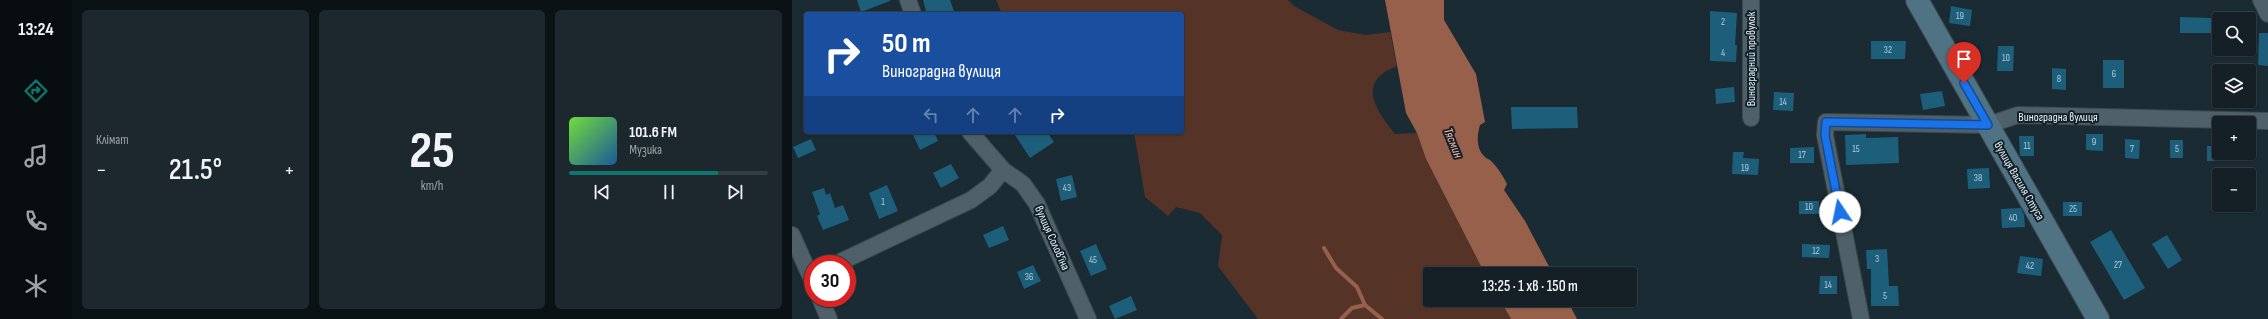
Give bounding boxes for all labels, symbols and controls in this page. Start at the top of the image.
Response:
house number: 19 [1956,10,1964,22]
street label: Виноградний провулок [1744,11,1759,106]
map controls [2212,12,2256,212]
button: search [2212,12,2256,56]
house number: 2 [1721,16,1725,28]
text: 13:24 [18,19,54,40]
text: 50 m [882,27,931,60]
icon: right [816,28,868,80]
pin [1947,42,1981,83]
house number: 32 [1884,44,1892,56]
house number: 4 [1721,47,1725,59]
icon: arrive [1953,48,1975,70]
house number: 10 [2002,52,2010,64]
text: Виноградна вулиця [882,61,1001,82]
button: layers [2212,64,2256,108]
house number: 6 [2112,68,2116,80]
house number: 8 [2057,73,2061,85]
icon: directions [22,77,50,105]
house number: 14 [1779,96,1787,108]
icon: left [920,104,942,126]
icon: ahead [962,104,984,126]
icon: ahead [1004,104,1026,126]
icon: right [1046,104,1068,126]
street label: Виноградна вулиця [2018,110,2098,125]
button: + [2212,116,2256,160]
text: 25 [409,120,455,183]
text: 101.6 FM [629,123,677,142]
water label: Тясмин [1440,126,1467,161]
text: Клімат [96,132,129,148]
house number: 9 [2092,136,2096,148]
street label: вулиця Василя Стуса [1990,139,2048,223]
house number: 11 [2024,140,2031,152]
icon: music [22,142,50,170]
text: Музика [629,142,662,158]
house number: 15 [1852,143,1860,155]
house number: 7 [2130,143,2134,155]
house number: 5 [2175,143,2179,155]
house number: 17 [1798,149,1806,161]
text: 21.5° [169,152,222,188]
text: − [96,157,107,184]
text: + [284,157,295,184]
house number: 19 [1741,162,1749,174]
button: − [2212,168,2256,212]
house number: 38 [1974,172,1982,184]
text: km/h [421,178,443,194]
icon: previous [591,181,613,203]
icon: pause [658,181,680,203]
icon: next [724,181,746,203]
house number: 43 [1063,182,1071,194]
position arrow [1819,191,1861,233]
house number: 1 [881,196,885,208]
house number: 10 [1805,201,1813,213]
street label: вулиця Солов'їна [1031,203,1073,273]
house number: 25 [2069,203,2077,215]
icon: phone [22,207,50,235]
house number: 40 [2009,212,2017,224]
house number: 12 [1812,245,1820,257]
house number: 3 [1875,253,1879,265]
house number: 45 [1089,254,1097,266]
speed limit sign: 30 [804,255,856,307]
house number: 27 [2114,259,2122,271]
house number: 42 [2026,260,2034,272]
house number: 36 [1025,271,1033,283]
icon: climate [22,272,50,300]
text: 13:25 · 1 хв · 150 m [1482,277,1578,296]
house number: 14 [1824,279,1832,291]
house number: 5 [1883,290,1887,302]

